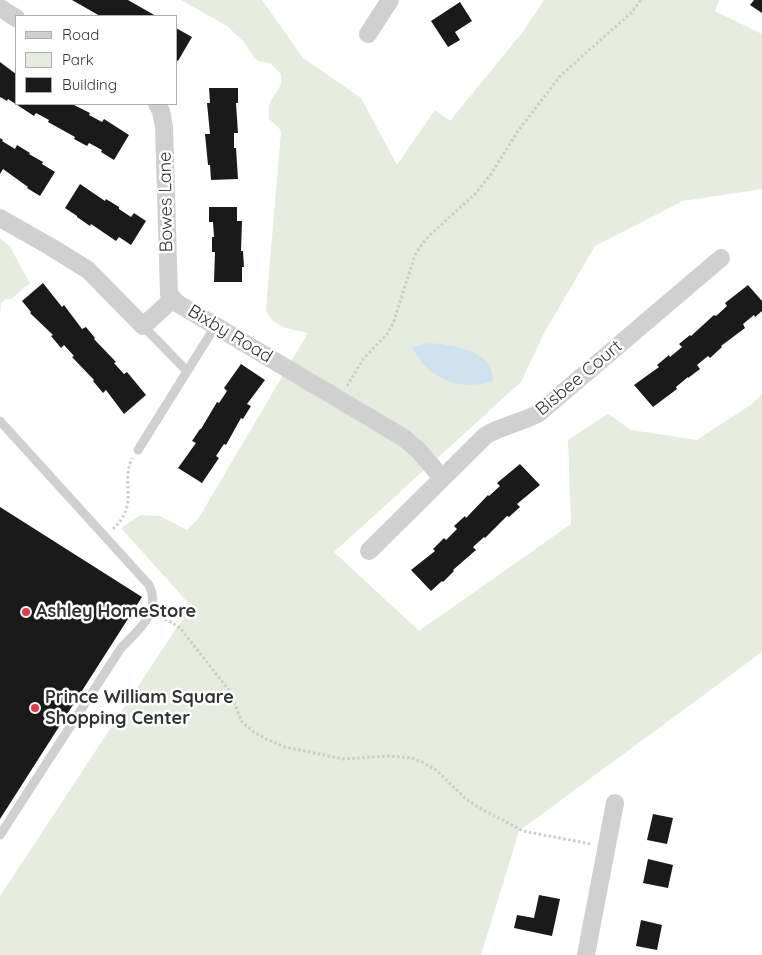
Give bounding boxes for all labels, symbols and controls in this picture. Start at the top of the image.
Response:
legend [15,15,178,105]
text: Road [62,25,99,44]
text: Park [62,50,94,69]
text: Building [62,75,117,94]
street label: Bowes Lane [154,151,178,253]
street label: Bixby Road [184,300,276,368]
street label: Bisbee Court [531,336,627,420]
place label: Ashley HomeStore [36,601,196,623]
marker: Ashley HomeStore [20,606,32,618]
place label: Prince William Square Shopping Center [45,687,234,730]
marker: Prince William Square Shopping Center [29,702,41,714]

